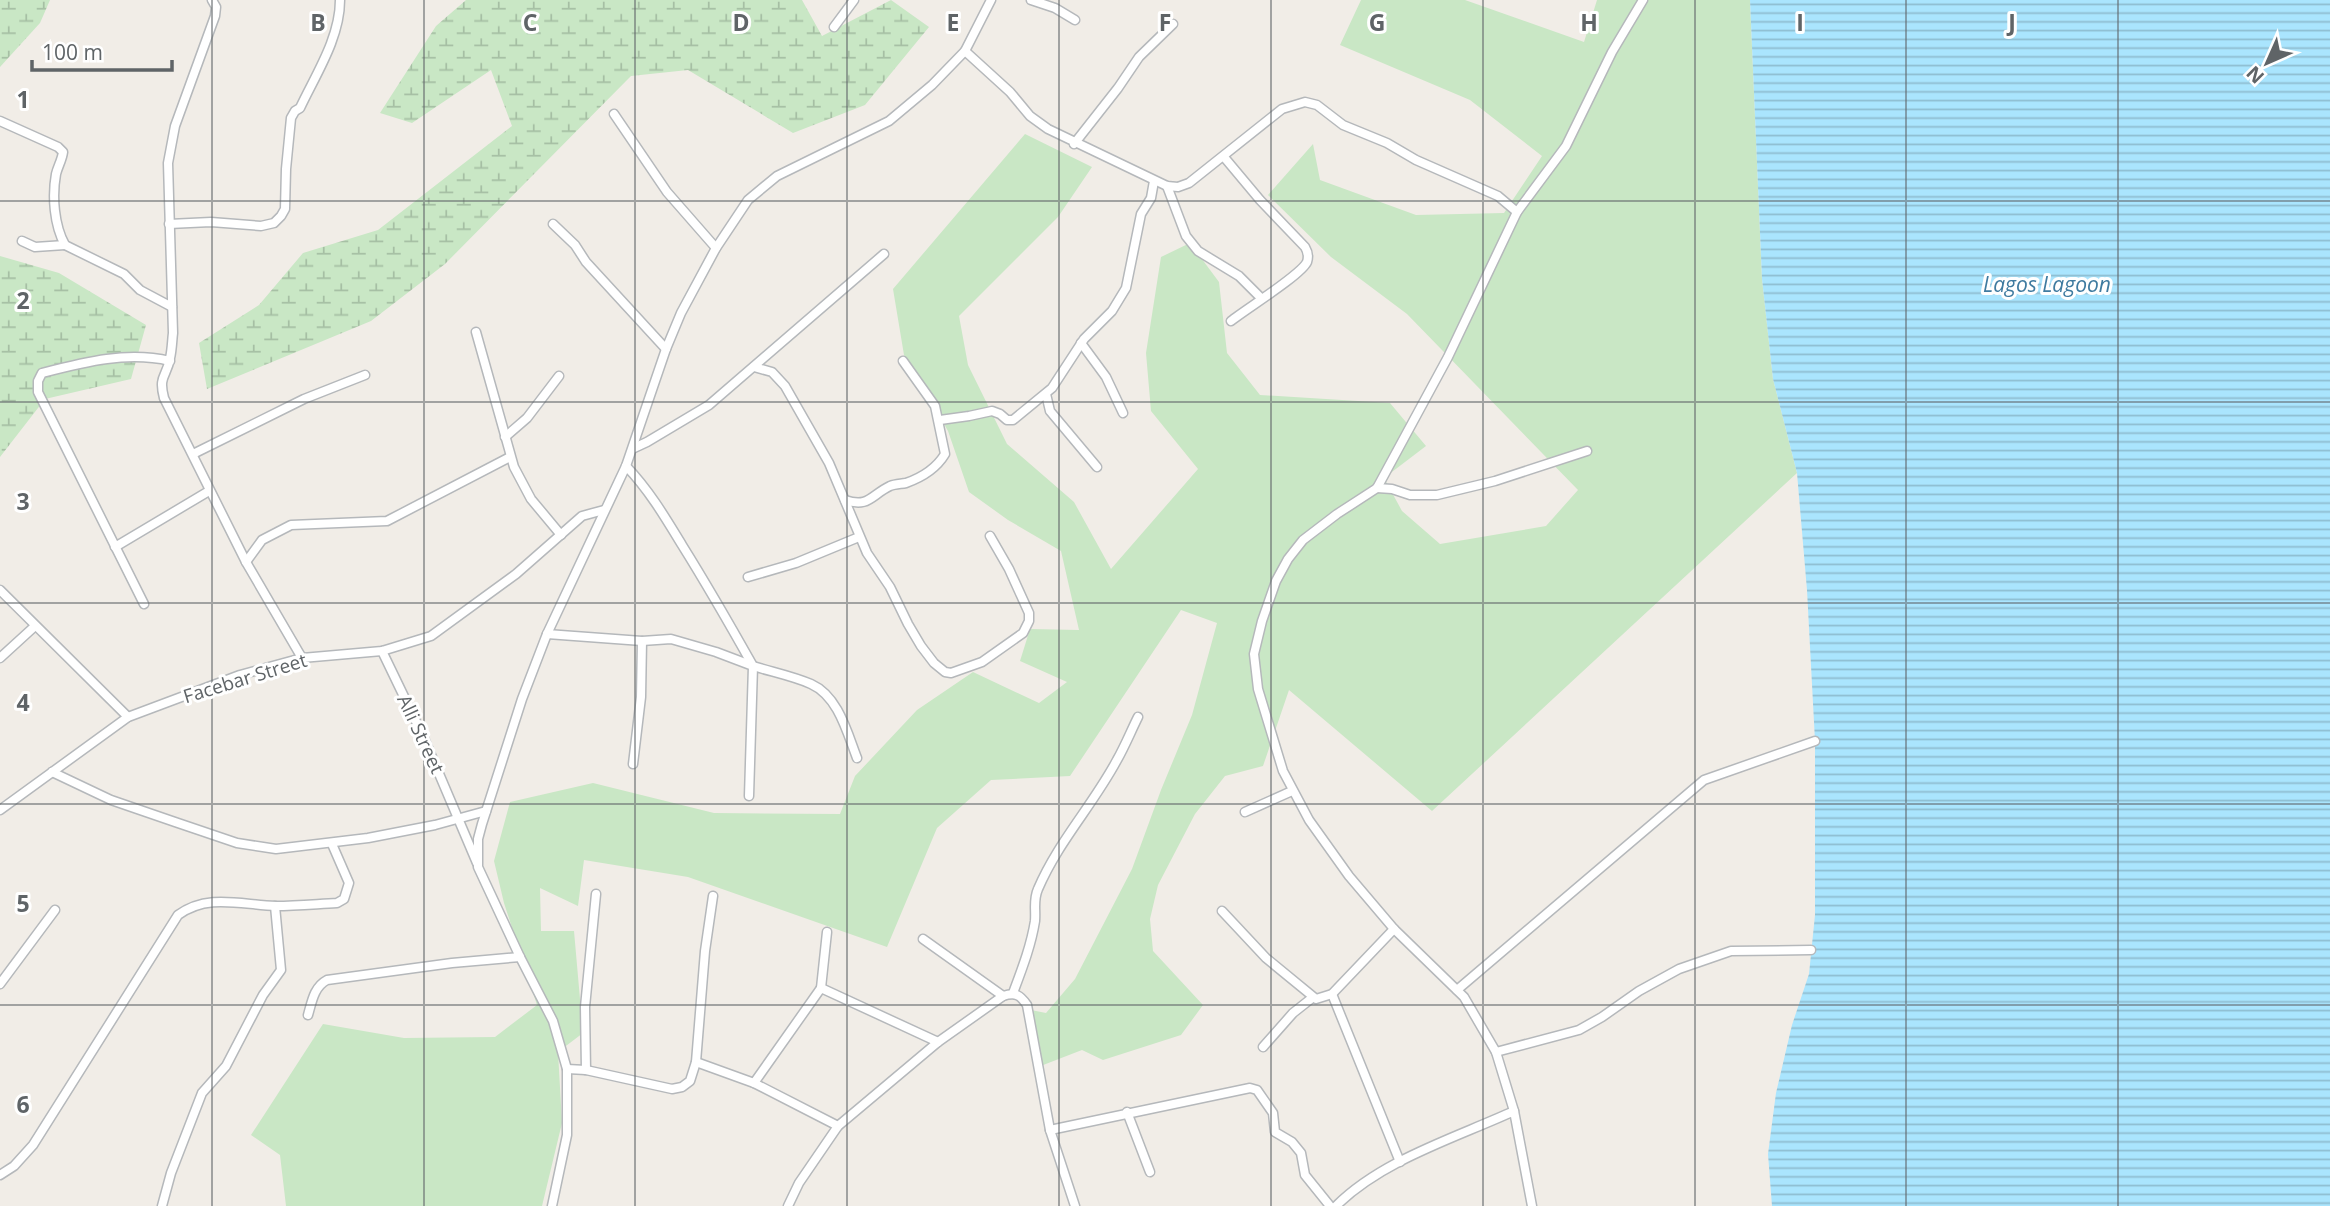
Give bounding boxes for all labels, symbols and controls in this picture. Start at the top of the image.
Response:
text: B [310,6,326,38]
text: C [523,6,537,38]
text: D [732,6,750,38]
text: E [947,6,959,38]
text: F [1159,6,1171,38]
text: G [1369,6,1385,38]
text: H [1580,6,1598,38]
text: I [1796,6,1804,38]
text: J [2006,6,2016,38]
scale bar [32,28,172,72]
north arrow [2232,28,2302,98]
text: 100 m [42,38,103,66]
text: N [2240,60,2270,90]
text: 1 [16,83,30,115]
water label: Lagos Lagoon [1983,270,2111,298]
text: 2 [16,284,30,316]
text: 3 [16,485,30,517]
street label: Facebar Street [180,647,310,709]
text: 4 [16,686,30,718]
street label: Alli Street [391,690,451,778]
text: 5 [16,887,30,919]
text: 6 [16,1088,30,1120]

